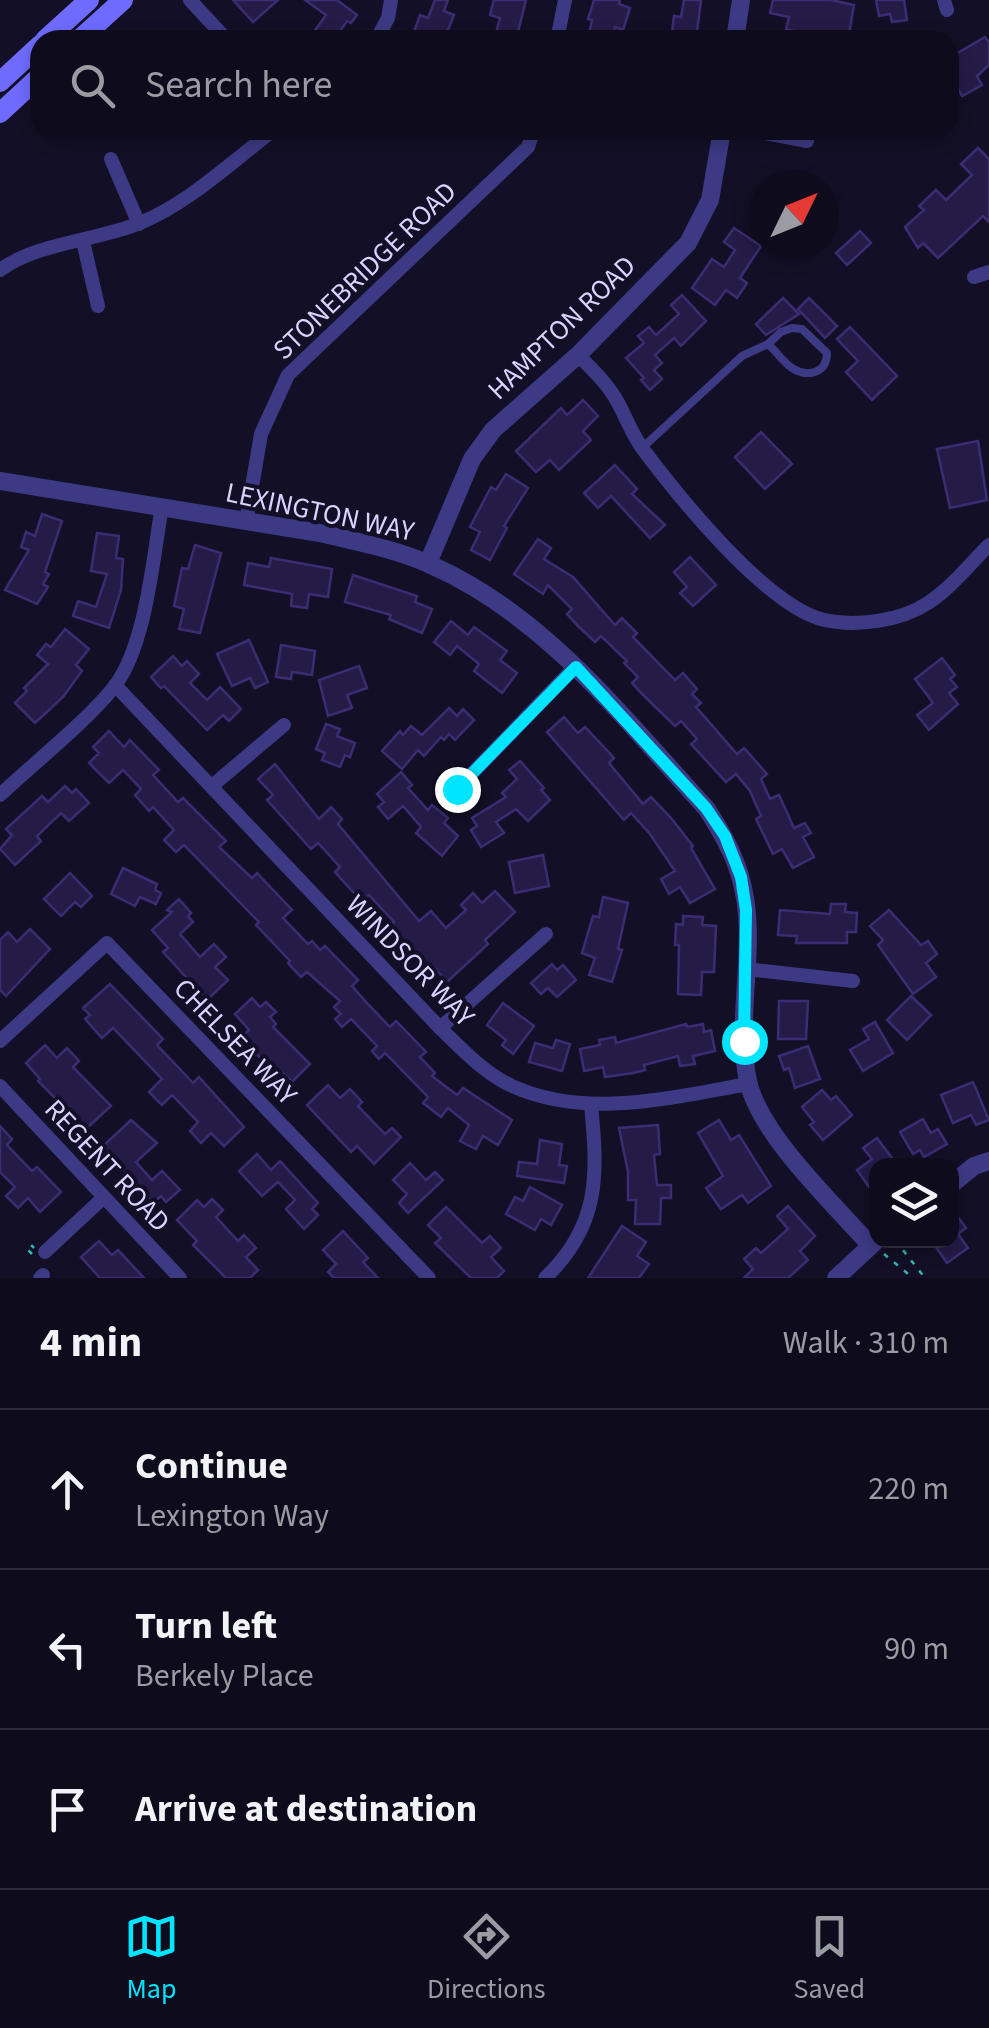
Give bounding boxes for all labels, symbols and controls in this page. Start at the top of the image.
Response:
search box [30,30,959,140]
icon: search [65,58,120,113]
text: Search here [145,58,332,112]
north arrow [749,170,839,260]
street label: STONEBRIDGE ROAD [264,172,465,369]
street label: HAMPTON ROAD [479,247,645,409]
street label: LEXINGTON WAY [222,472,418,552]
route end [435,767,481,813]
street label: WINDSOR WAY [337,886,484,1036]
street label: CHELSEA WAY [164,969,307,1115]
route start [722,1019,768,1065]
street label: REGENT ROAD [35,1091,179,1241]
map controls [869,1158,959,1248]
button: layers [869,1158,959,1248]
text: 4 min [40,1313,142,1373]
text: Walk · 310 m [783,1320,949,1366]
text: Continue [135,1439,288,1493]
icon: ahead [40,1462,95,1517]
text: 220 m [868,1466,949,1512]
text: Lexington Way [135,1493,329,1539]
text: Turn left [135,1599,277,1653]
icon: left [40,1622,95,1677]
text: 90 m [884,1626,949,1672]
text: Berkely Place [135,1653,314,1699]
icon: arrive [40,1782,95,1837]
text: Arrive at destination [135,1782,477,1836]
tab: Map [124,1909,179,2009]
tab: Directions [427,1909,546,2009]
tab: Saved [794,1909,865,2009]

